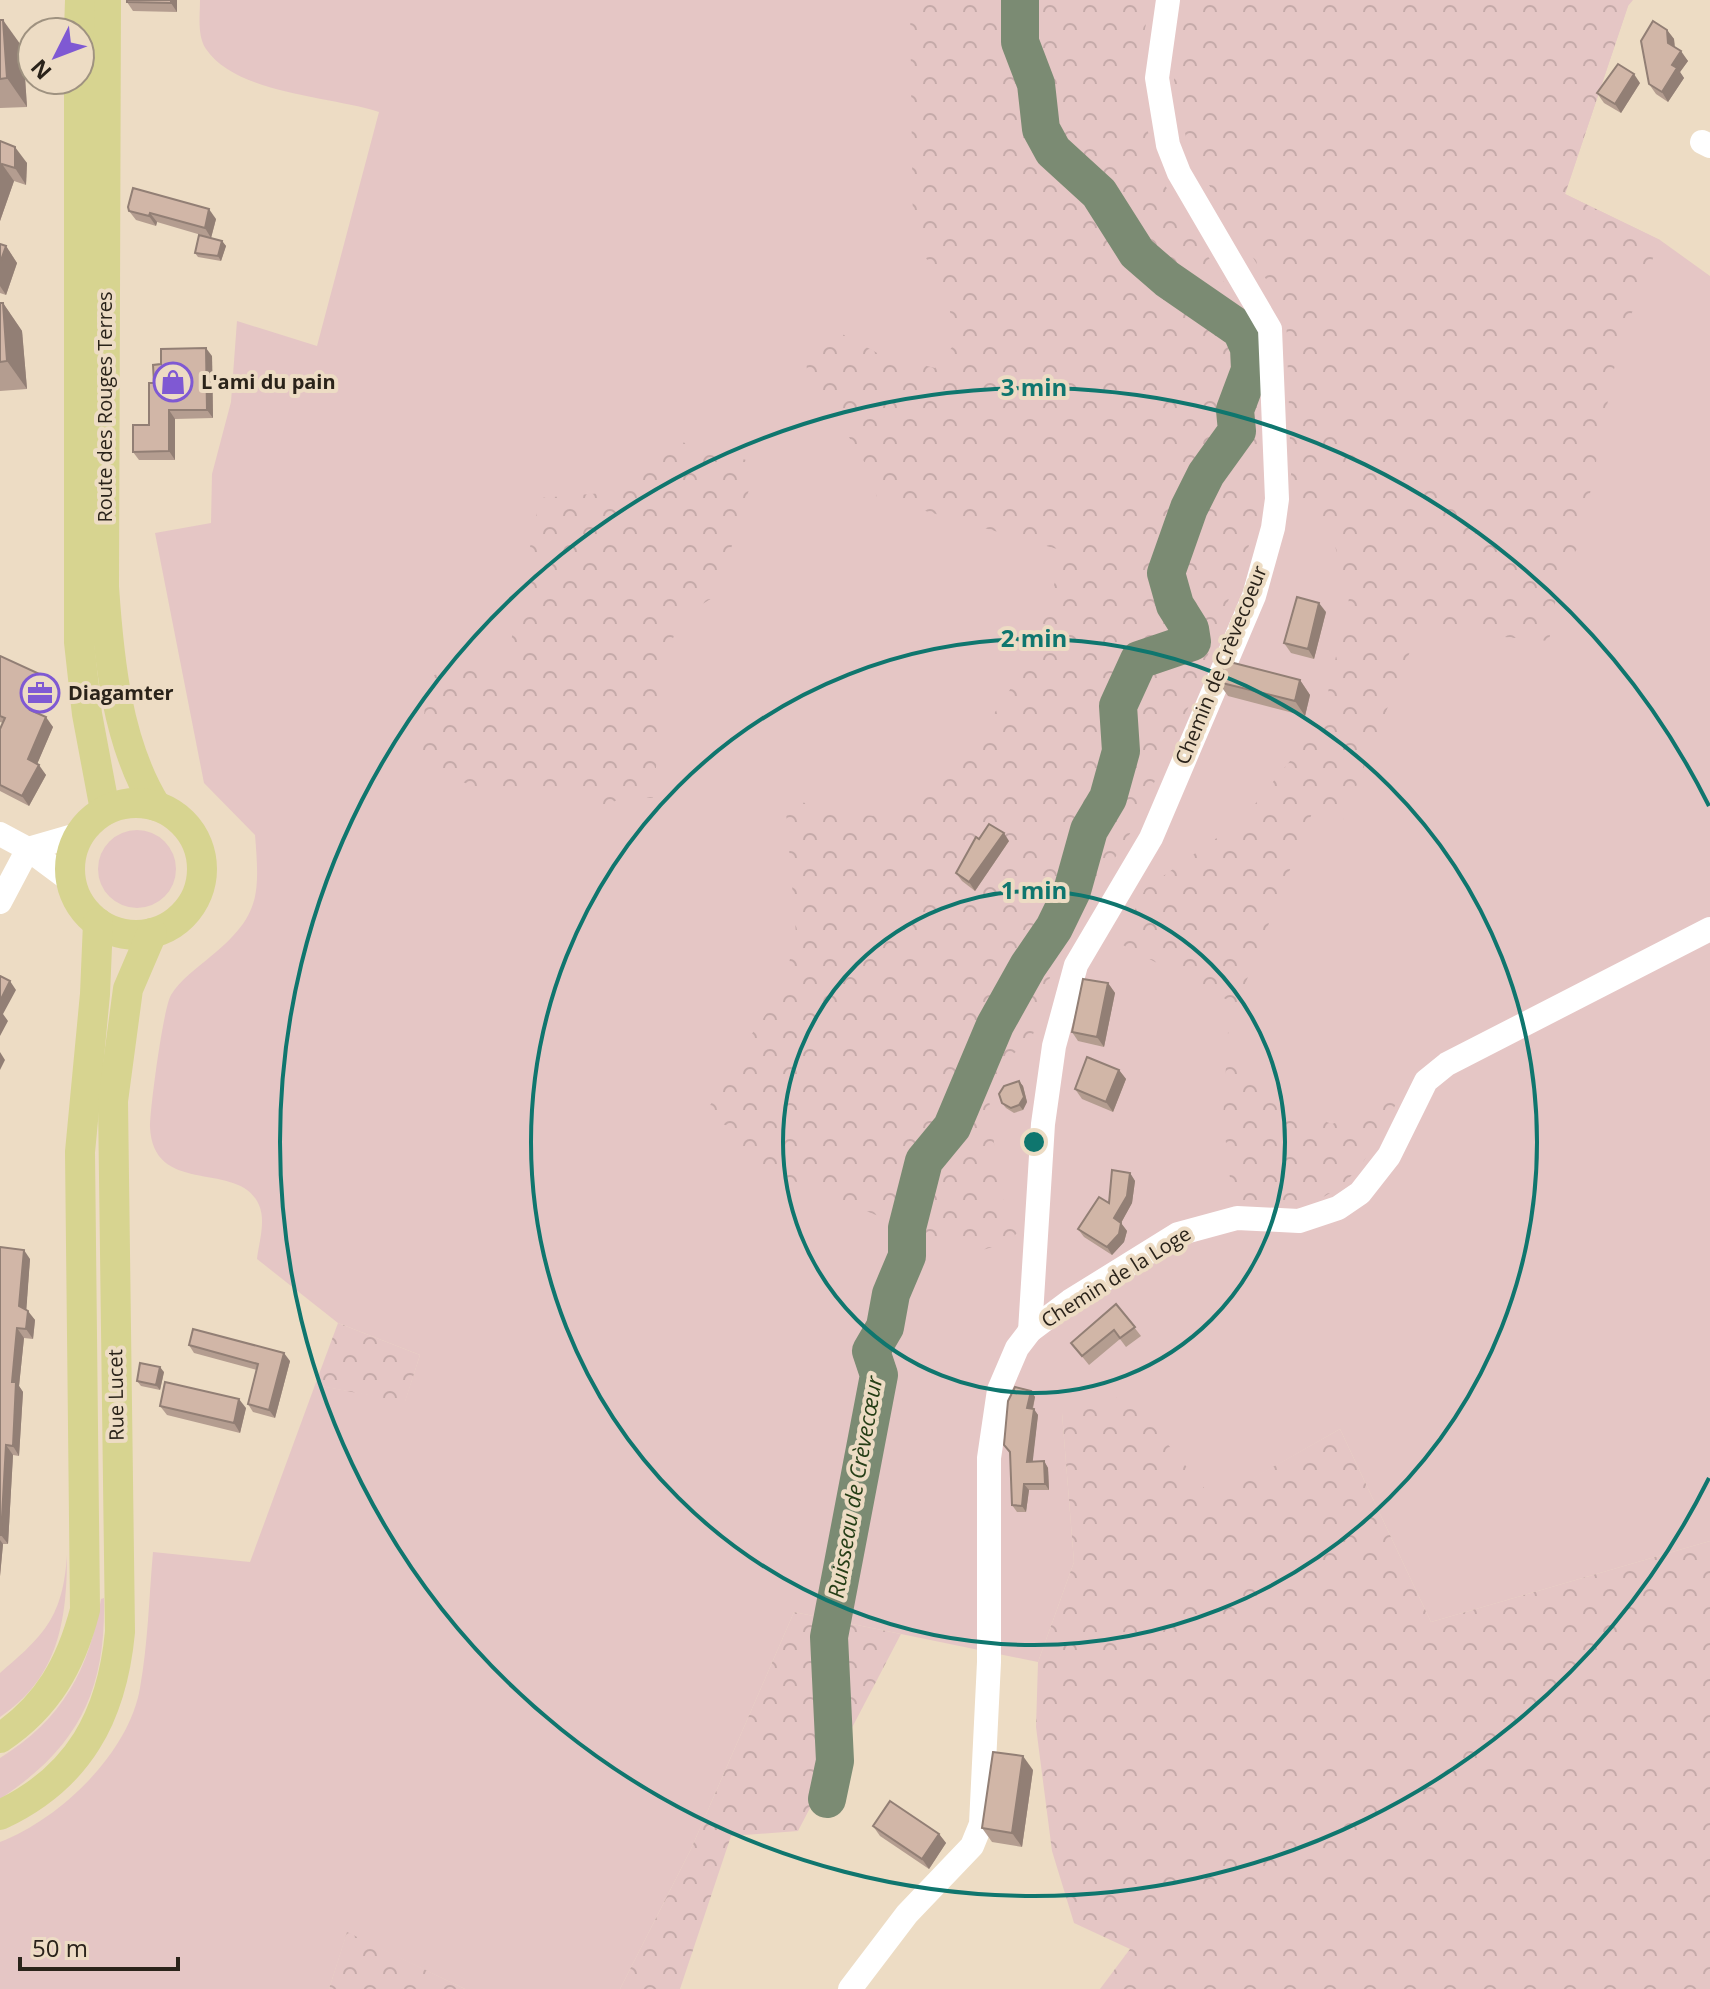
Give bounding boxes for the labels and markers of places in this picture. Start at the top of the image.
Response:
shop icon: L'ami du pain [152,361,194,403]
place label: L'ami du pain [201,368,336,395]
office icon: Diagamter [19,672,61,714]
place label: Diagamter [68,679,174,706]
centre of rings [1020,1128,1048,1156]

